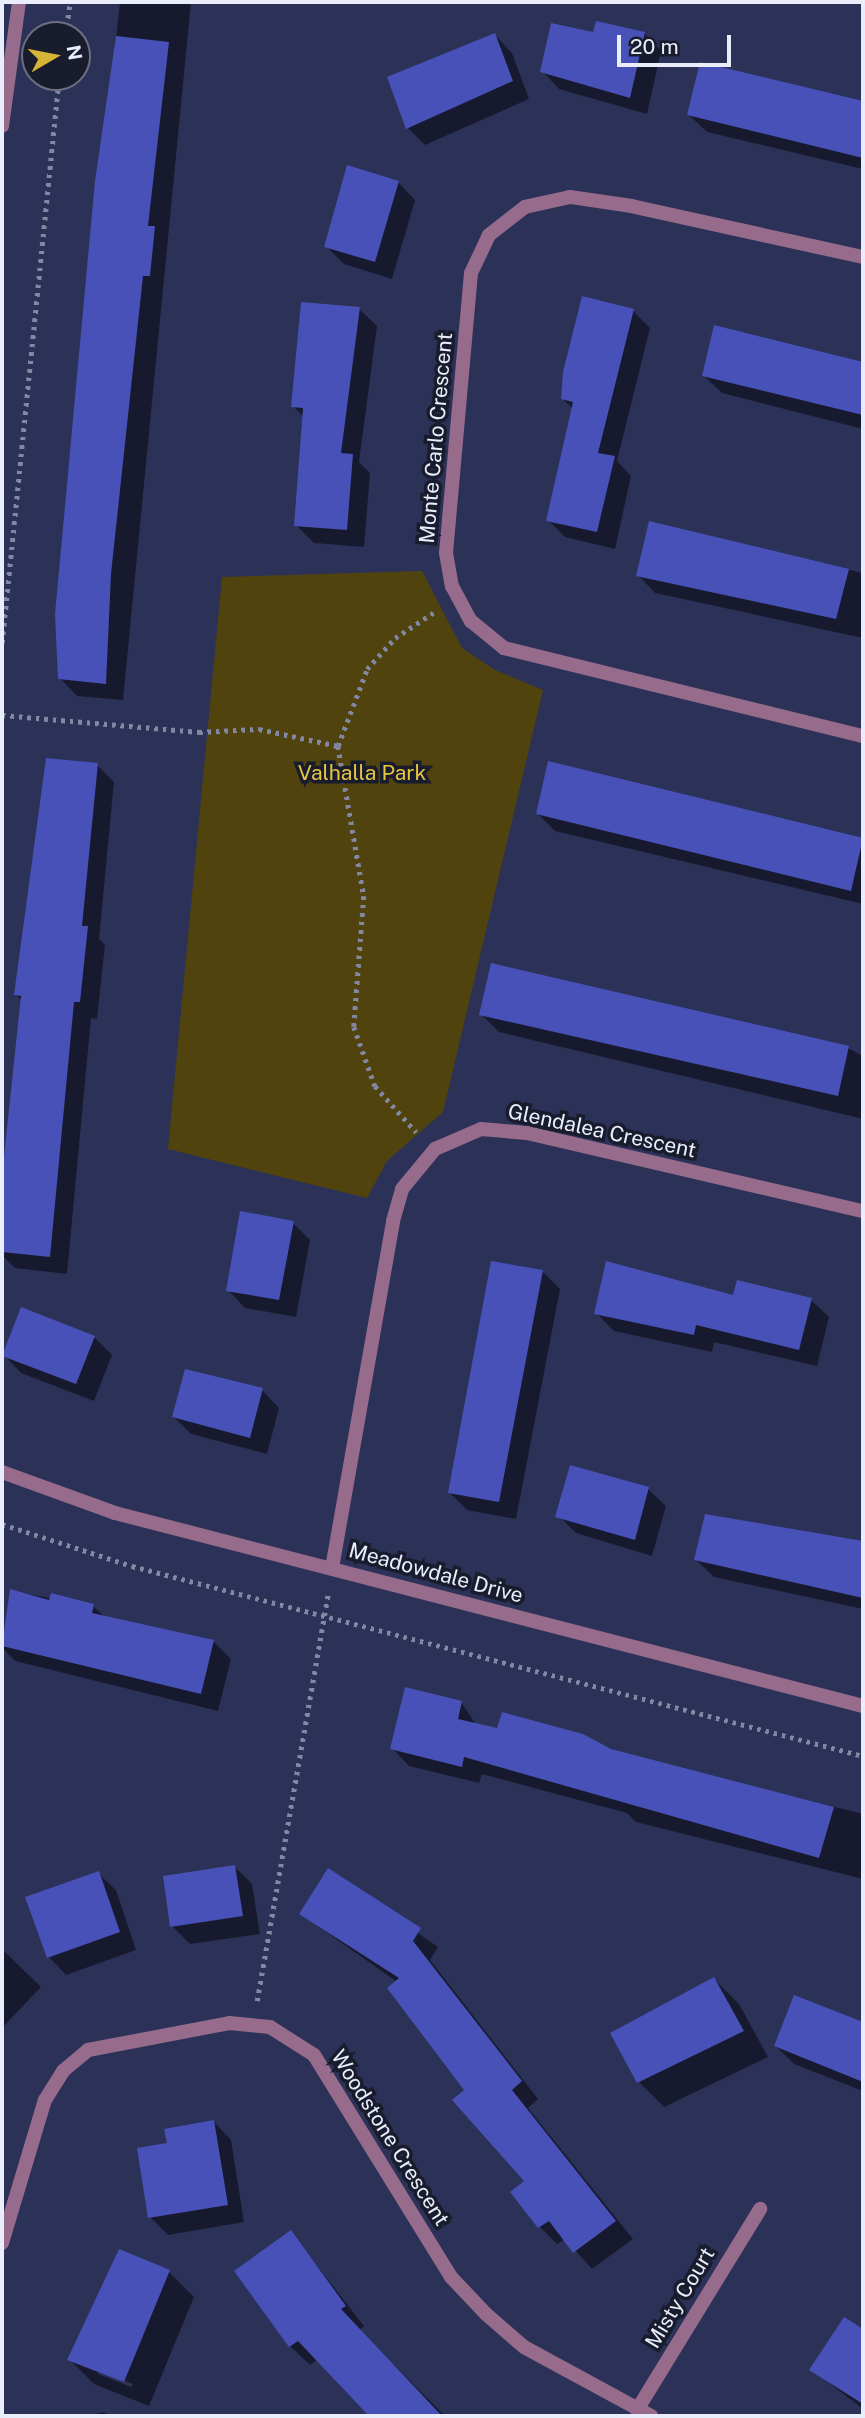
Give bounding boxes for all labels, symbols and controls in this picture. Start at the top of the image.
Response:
north arrow [21,21,91,91]
scale bar [620,21,734,65]
text: 20 m [630,34,679,59]
text: N [63,43,87,62]
street label: Monte Carlo Crescent [414,331,458,545]
park label: Valhalla Park [298,760,426,786]
street label: Glendalea Crescent [506,1099,698,1163]
street label: Meadowdale Drive [346,1538,526,1608]
street label: Woodstone Crescent [326,2045,454,2231]
street label: Misty Court [640,2243,720,2353]

